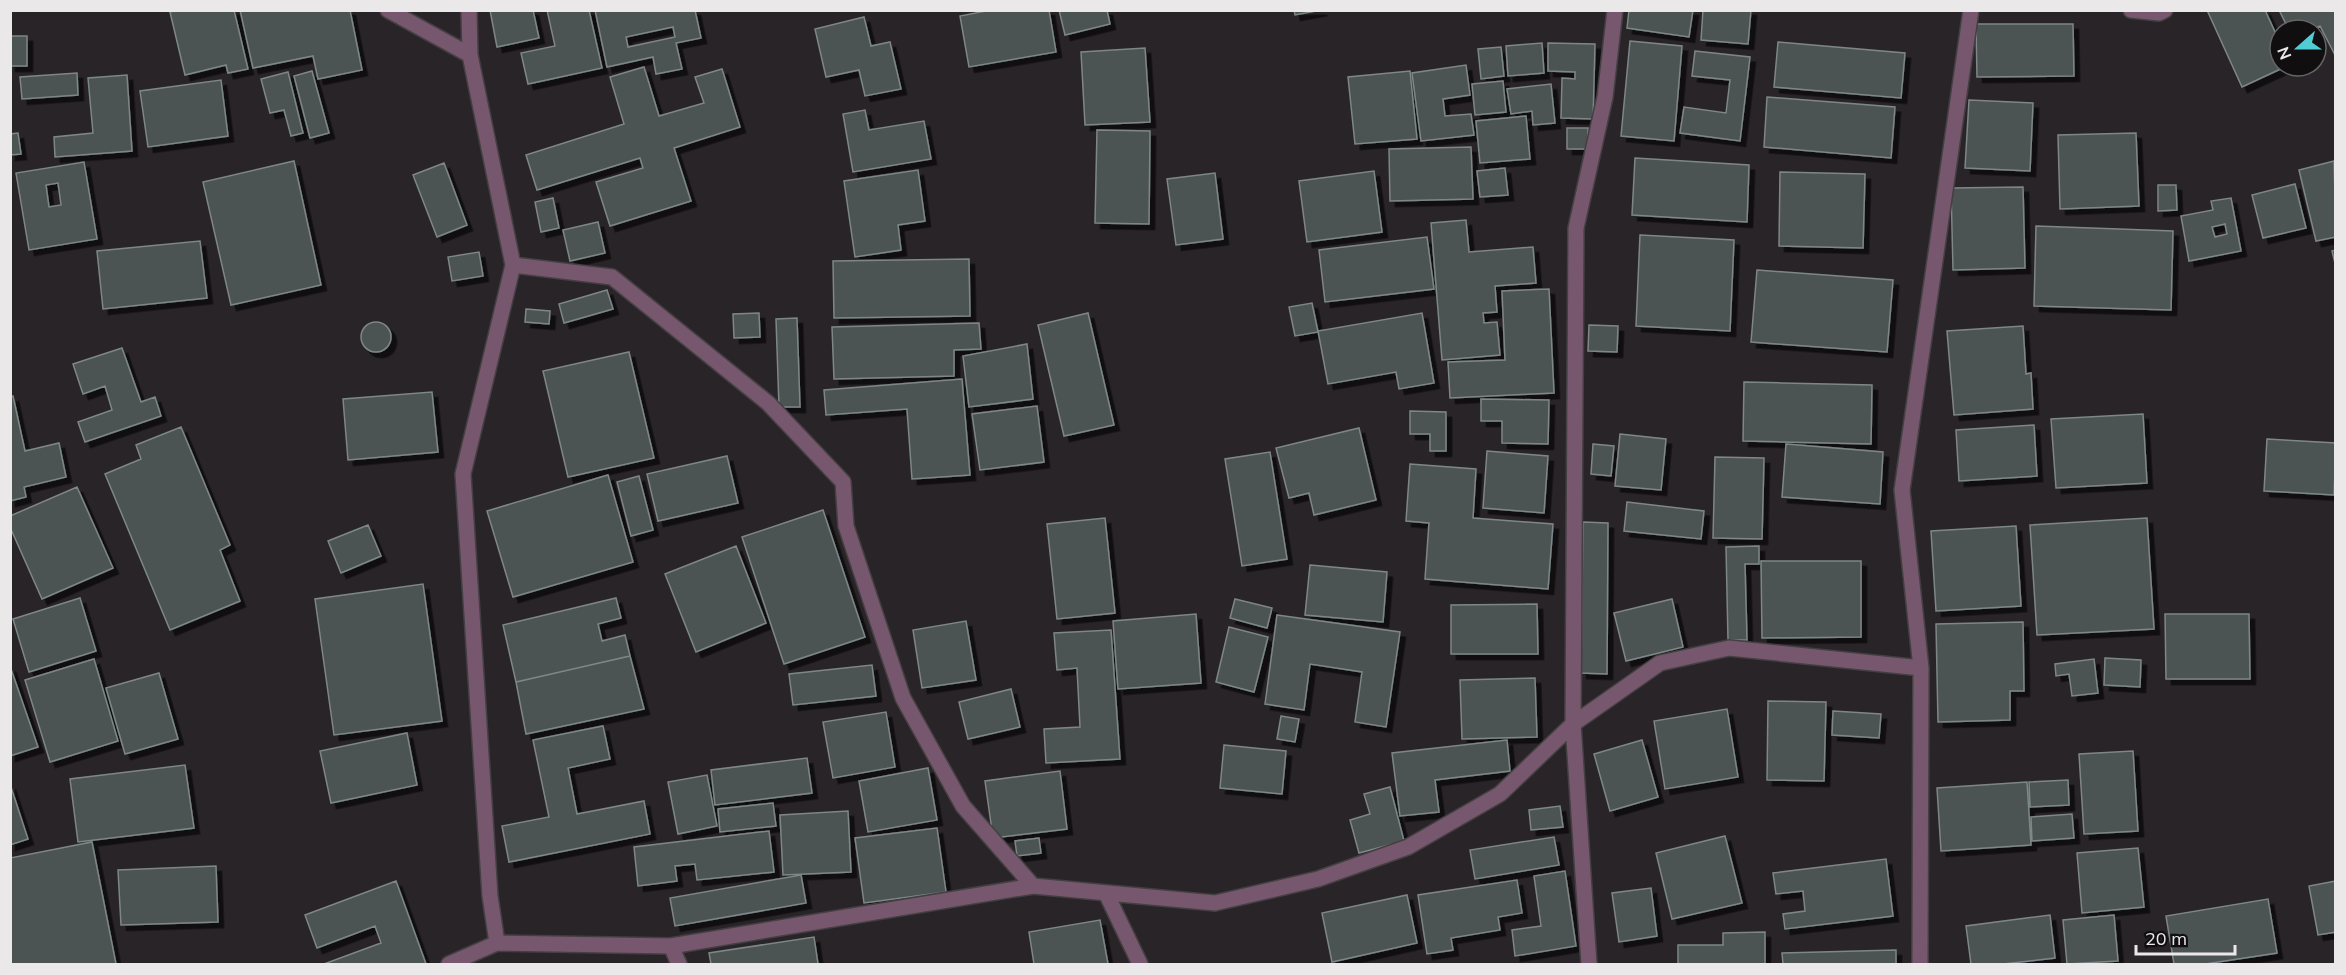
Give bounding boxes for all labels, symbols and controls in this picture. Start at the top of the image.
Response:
north arrow [2268,18,2328,78]
text: N [2272,44,2295,63]
scale bar [2136,918,2235,956]
text: 20 m [2145,927,2187,950]

